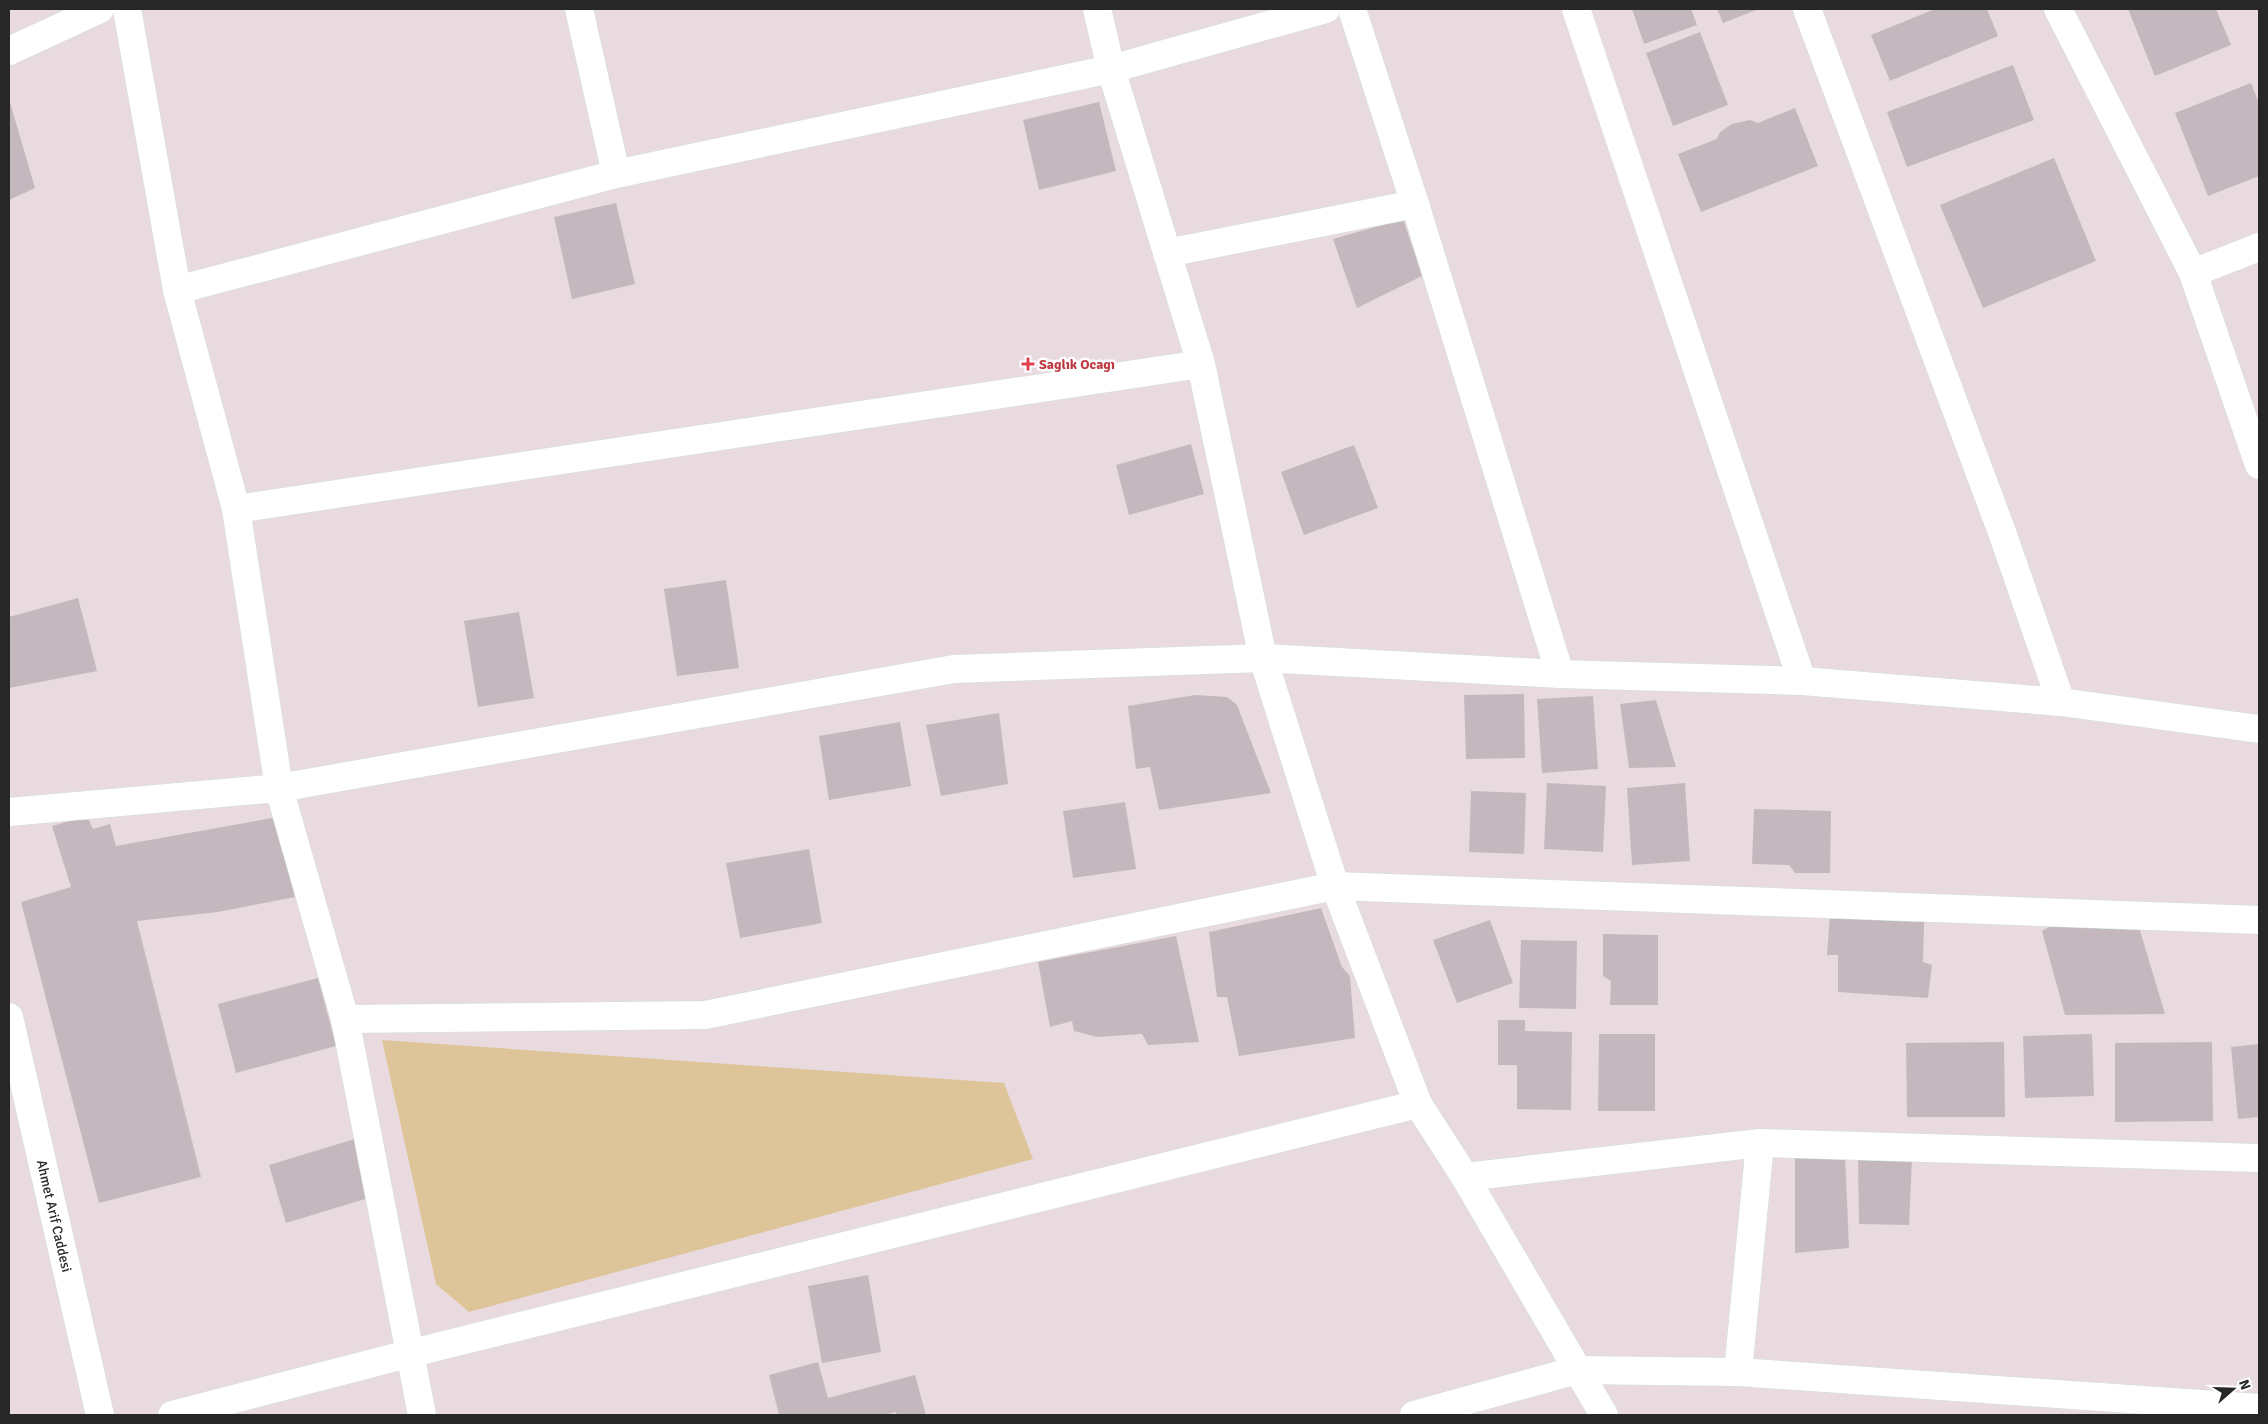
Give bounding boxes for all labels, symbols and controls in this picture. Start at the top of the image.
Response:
place label: Saglık Ocagı [1039,356,1115,373]
marker: Saglık Ocagı [1021,357,1035,371]
street label: Ahmet Arif Caddesi [33,1158,75,1274]
north arrow [2208,1364,2258,1414]
text: N [2235,1377,2254,1392]

